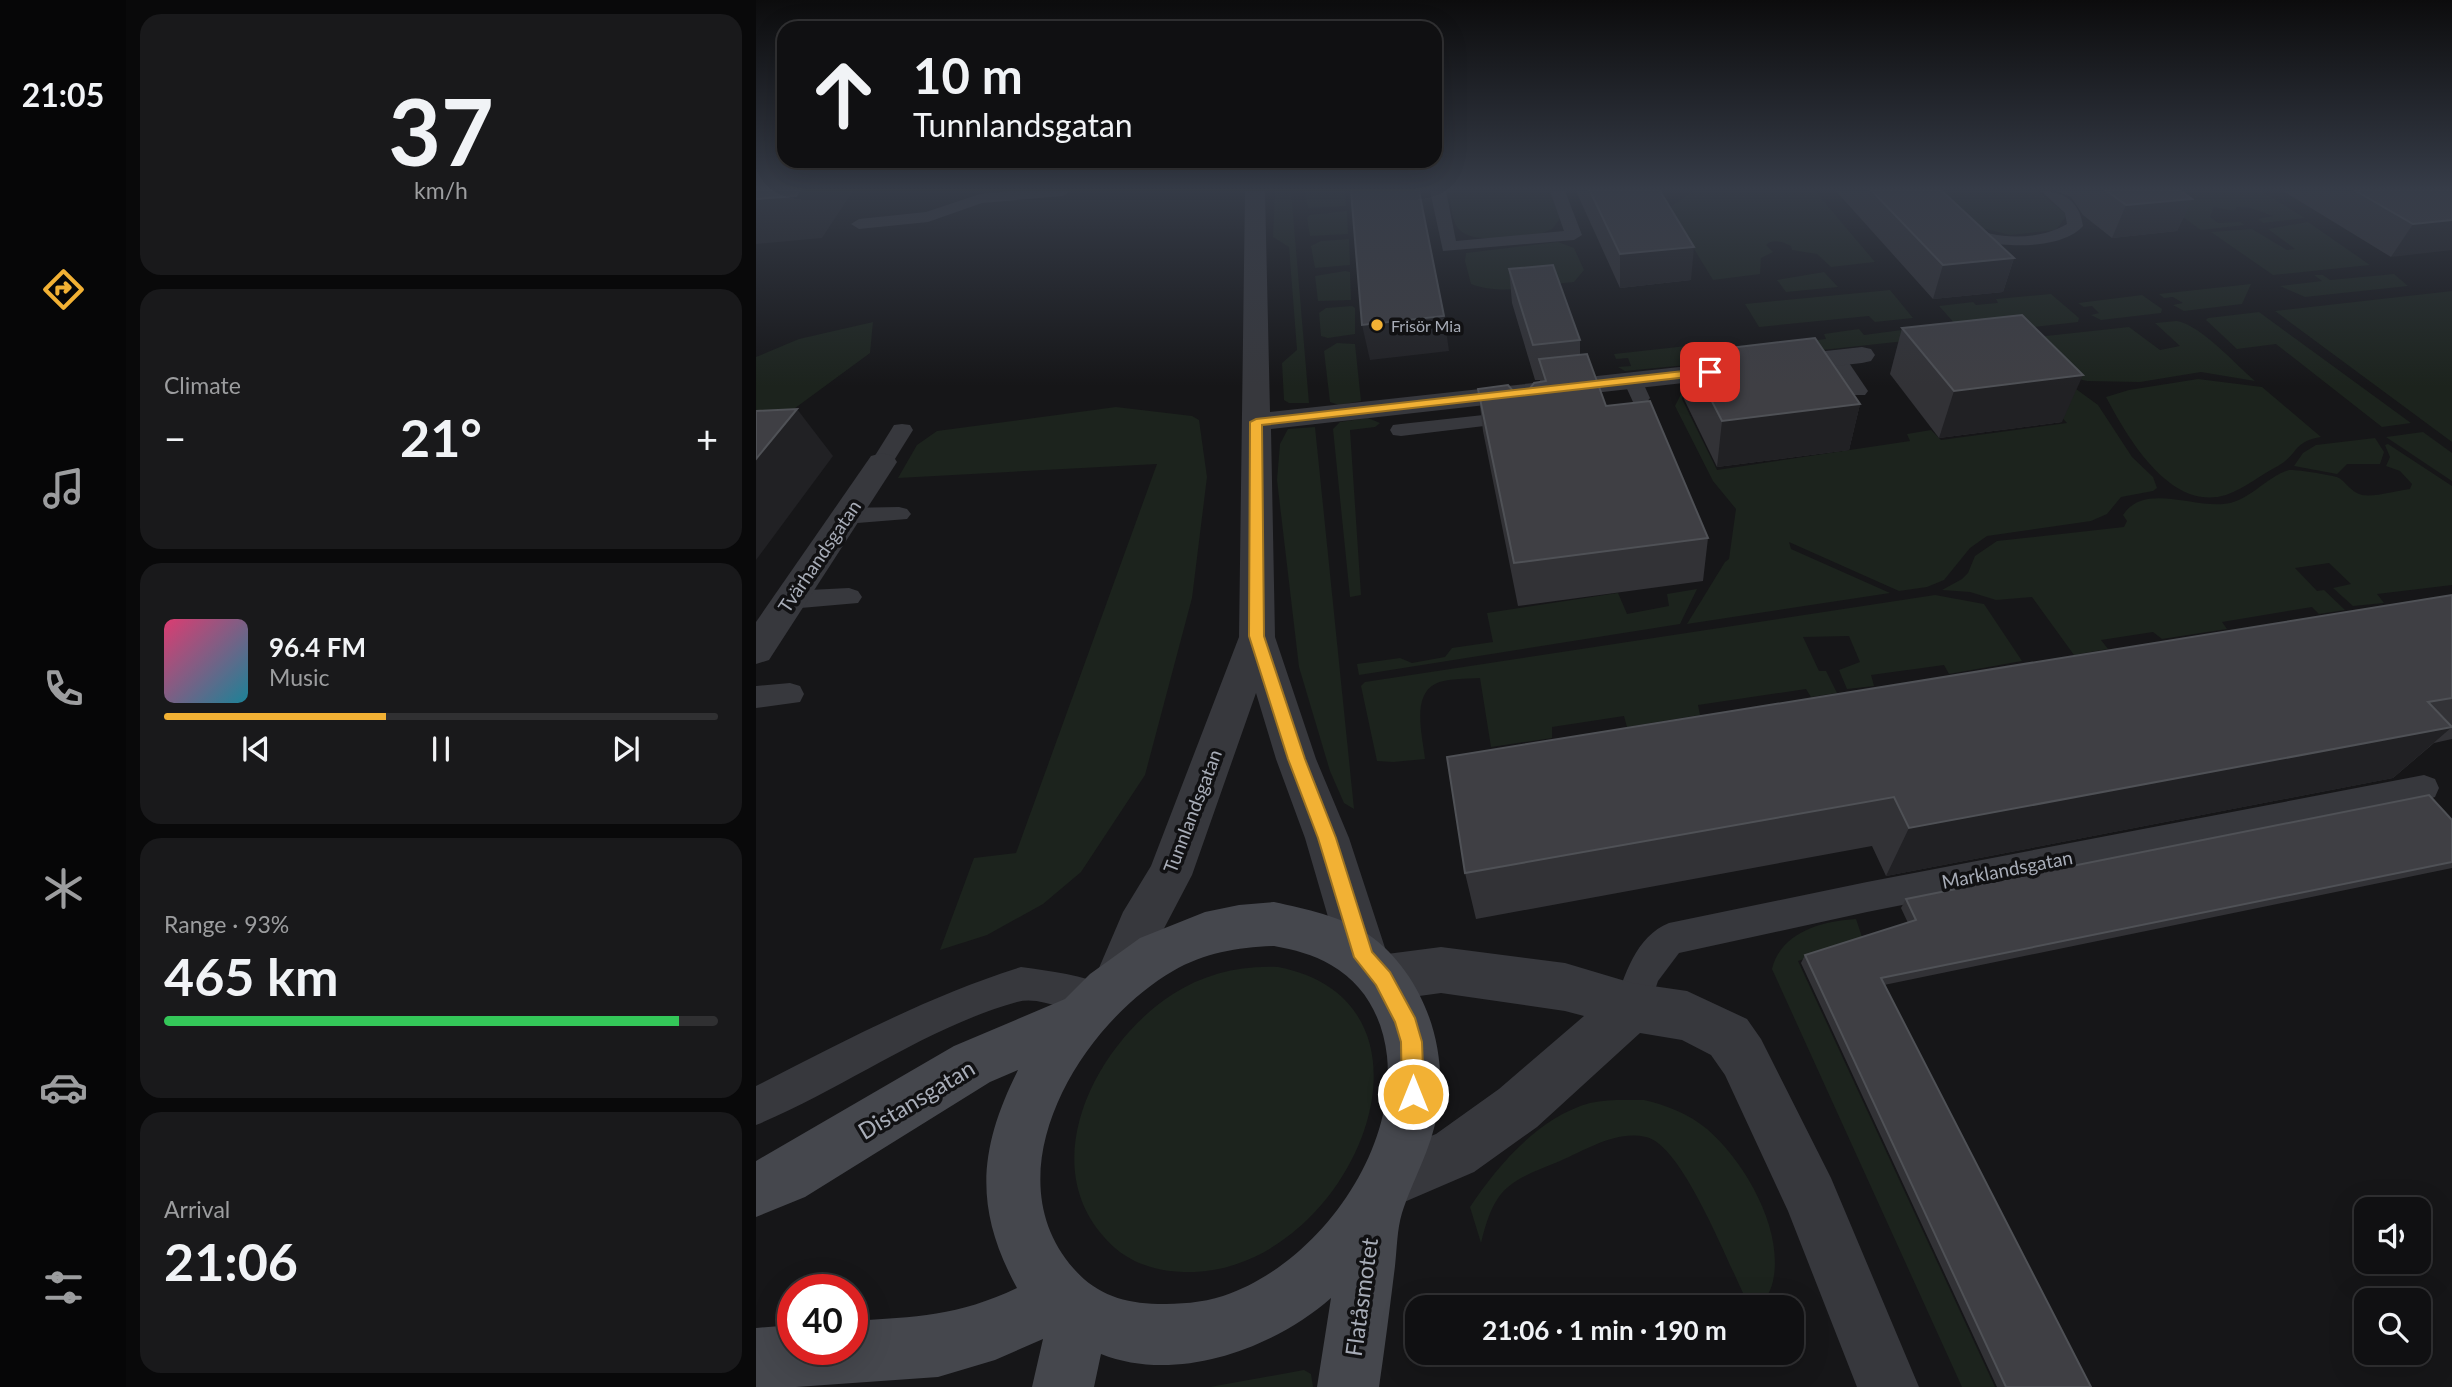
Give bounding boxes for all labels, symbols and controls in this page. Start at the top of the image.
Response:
text: 10 m [913,46,1023,104]
icon: ahead [798,49,889,140]
text: 21:05 [22,75,104,114]
text: 37 [388,76,494,185]
text: Tunnlandsgatan [913,105,1133,144]
text: km/h [414,176,468,204]
icon: directions [39,265,88,314]
place label: Frisör Mia [1391,316,1461,335]
marker: Frisör Mia [1369,317,1385,333]
pin [1680,342,1740,402]
icon: arrive [1691,353,1729,391]
text: Climate [164,371,241,399]
text: 21° [400,406,482,468]
text: − [164,415,186,461]
text: + [696,415,718,461]
icon: music [39,464,88,513]
street label: Tvärhandsgatan [773,495,865,617]
text: 96.4 FM [269,631,366,663]
text: Music [269,663,329,691]
icon: phone [39,664,88,713]
icon: previous [237,730,275,768]
icon: pause [422,730,460,768]
icon: next [607,730,645,768]
street label: Tunnlandsgatan [1158,746,1226,876]
street label: Marklandsgatan [1940,845,2074,893]
icon: climate [39,864,88,913]
text: Range · 93% [164,910,289,938]
text: 465 km [164,945,338,1007]
street label: Distansgatan [853,1053,979,1145]
position arrow [1376,1057,1450,1131]
icon: car [39,1063,88,1112]
text: Arrival [164,1195,230,1223]
map controls [2354,1197,2431,1365]
button: sound [2354,1197,2431,1274]
text: 21:06 [164,1230,298,1292]
street label: Flatåsmotet [1339,1235,1383,1358]
icon: filters [39,1263,88,1312]
speed limit sign: 40 [777,1274,868,1365]
button: search [2354,1288,2431,1365]
text: 21:06 · 1 min · 190 m [1482,1314,1727,1346]

